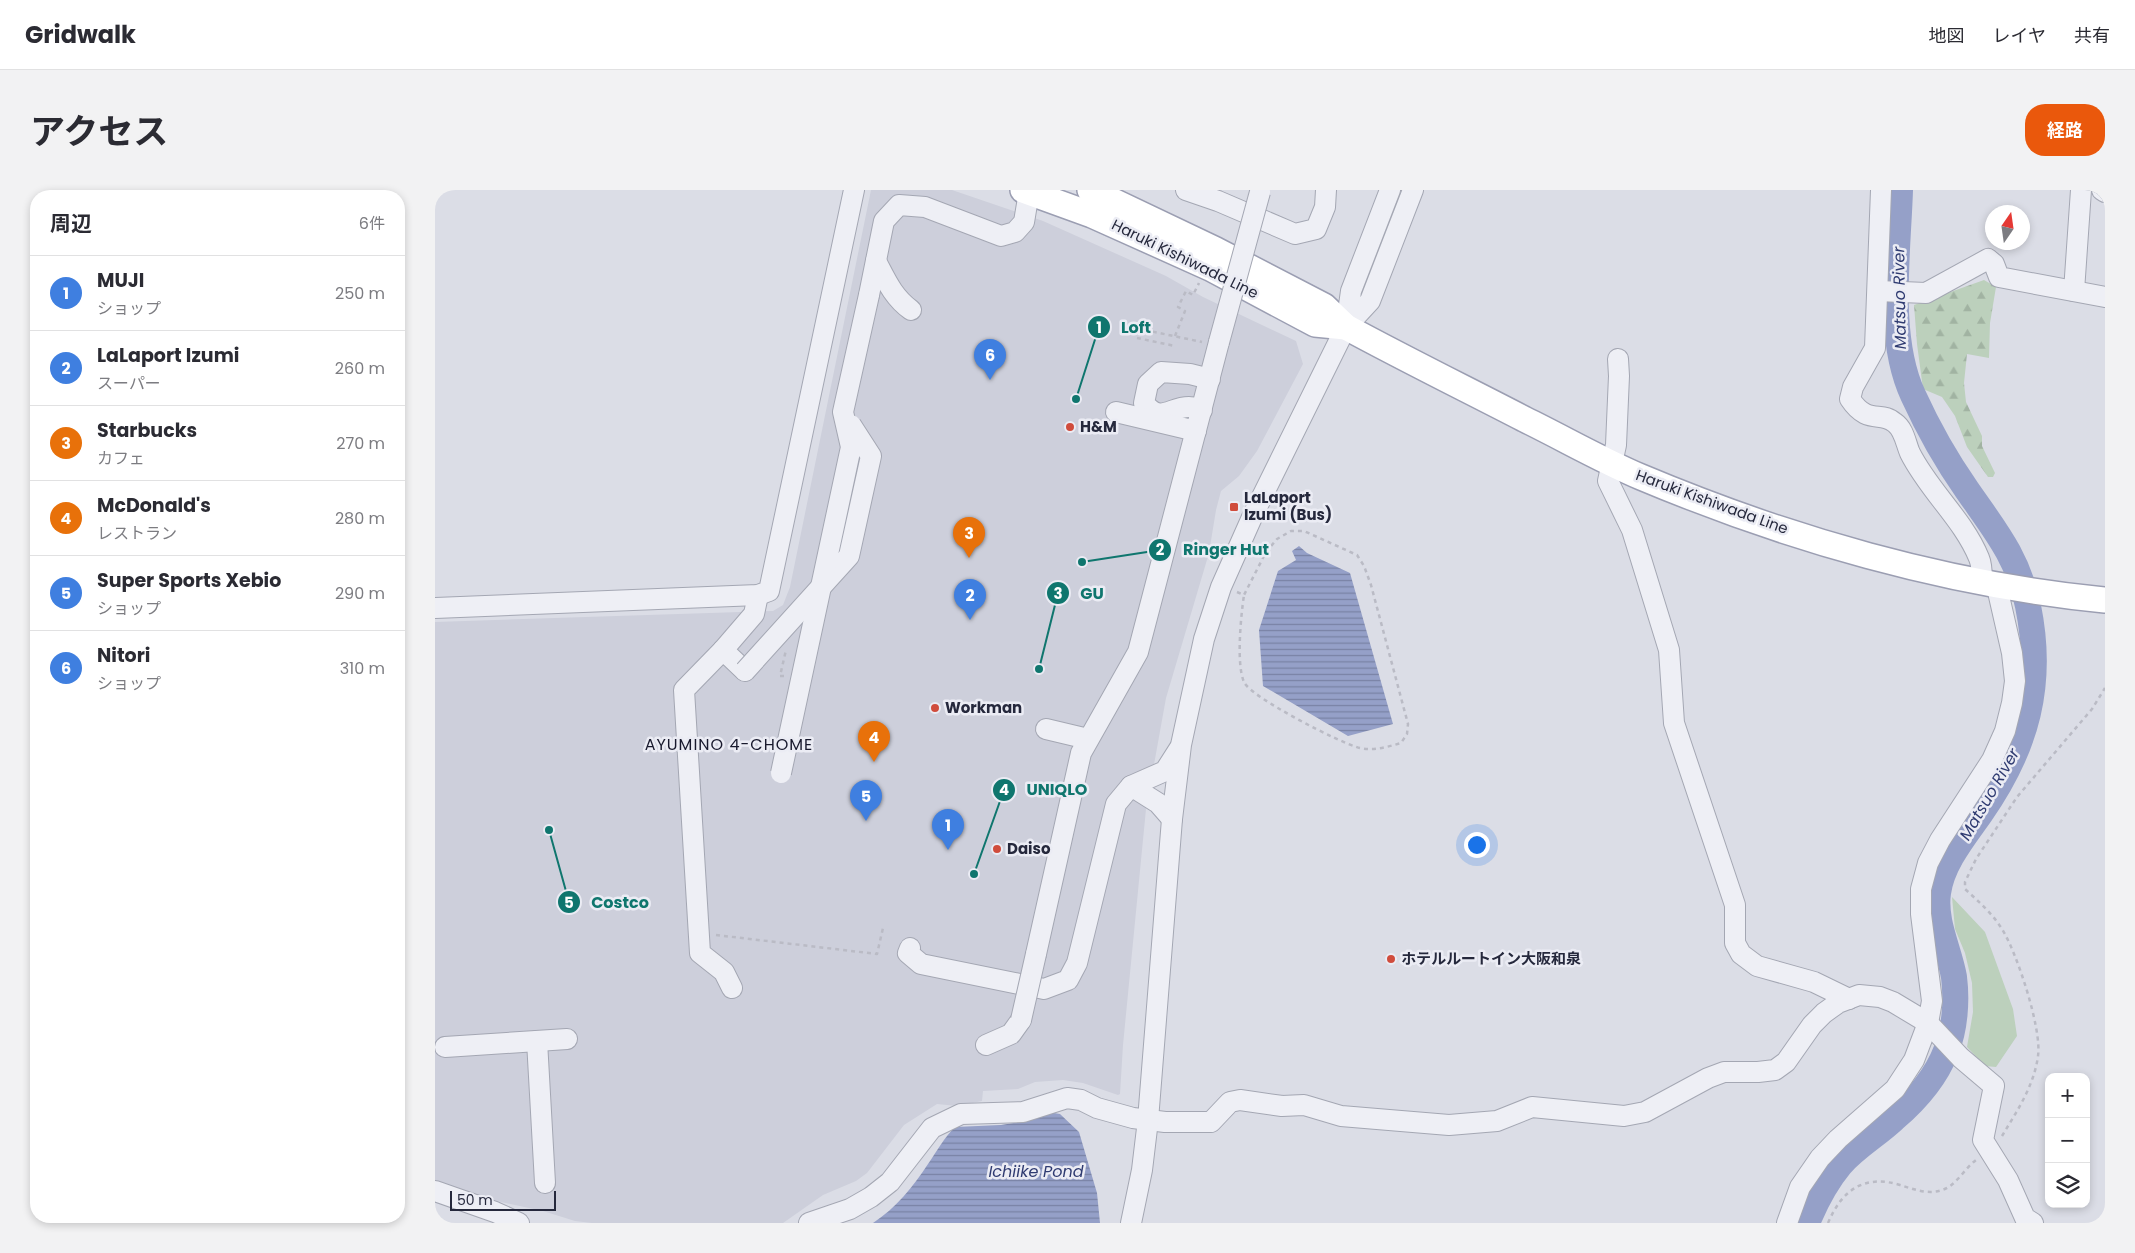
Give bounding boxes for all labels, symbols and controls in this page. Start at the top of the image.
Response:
text: Gridwalk [25,18,136,51]
text: 地図 [1929,23,1965,48]
text: レイヤ [1993,23,2046,48]
text: 共有 [2074,23,2110,48]
button: 経路 [2025,104,2105,156]
text: アクセス [30,107,168,156]
north arrow [1985,205,2030,250]
text: 周辺 [50,209,92,238]
text: 6件 [359,212,385,235]
street label: Haruki Kishiwada Line [1108,214,1262,303]
water label: Matsuo River [1887,245,1912,349]
text: MUJI [97,267,144,294]
text: 1 [63,282,69,305]
text: 250 m [335,282,385,305]
text: ショップ [97,297,161,320]
callout: Loft [1086,312,1161,343]
text: Loft [1121,316,1151,339]
text: 1 [1096,317,1102,338]
pin: 6 [974,339,1006,380]
text: LaLaport Izumi [97,342,239,369]
text: 2 [61,357,71,380]
text: 260 m [335,357,385,380]
text: スーパー [97,372,161,395]
place label: H&M [1080,416,1117,437]
text: Starbucks [97,417,197,444]
marker: H&M [1064,421,1076,433]
text: 3 [61,432,71,455]
text: 270 m [336,432,385,455]
text: カフェ [97,447,145,470]
street label: Haruki Kishiwada Line [1633,464,1791,539]
place label: LaLaport Izumi (Bus) [1244,487,1332,525]
text: McDonald's [97,492,211,519]
marker: LaLaport Izumi (Bus) [1228,501,1240,513]
text: 4 [61,507,71,530]
text: 280 m [335,507,385,530]
pin: 3 [953,517,985,558]
text: レストラン [97,522,177,545]
callout: Ringer Hut [1148,534,1279,565]
text: Ringer Hut [1183,538,1269,561]
text: 2 [1156,539,1165,560]
text: Super Sports Xebio [97,567,281,594]
callout: GU [1046,578,1114,609]
pin: 2 [954,579,986,620]
text: 5 [61,582,71,605]
text: 290 m [335,582,385,605]
text: GU [1080,582,1104,605]
text: 3 [1053,583,1063,604]
text: ショップ [97,597,161,620]
text: Nitori [97,642,150,669]
text: 6 [61,657,71,680]
text: 310 m [340,657,385,680]
text: ショップ [97,672,161,695]
place label: Workman [945,697,1022,718]
marker: Workman [929,702,941,714]
pin: 4 [858,721,890,762]
district label: AYUMINO 4-CHOME [645,733,813,756]
water label: Matsuo River [1954,743,2026,844]
callout: UNIQLO [992,774,1098,805]
text: UNIQLO [1027,778,1088,801]
text: 4 [999,779,1009,800]
pin: 5 [850,780,882,821]
pin: 1 [932,809,964,850]
your location [1464,832,1490,858]
place label: Daiso [1007,838,1051,859]
marker: Daiso [991,843,1003,855]
callout: Costco [556,887,659,918]
text: Costco [591,891,649,914]
text: 5 [564,892,574,913]
place label: ホテルルートイン大阪和泉 [1401,948,1581,969]
marker: ホテルルートイン大阪和泉 [1385,953,1397,965]
map controls [2045,1073,2090,1208]
button: + [2045,1073,2090,1118]
button: − [2045,1118,2090,1163]
water label: Ichiike Pond [988,1160,1084,1183]
button: layers [2045,1163,2090,1208]
scale bar [450,1188,556,1211]
text: 50 m [457,1190,493,1210]

